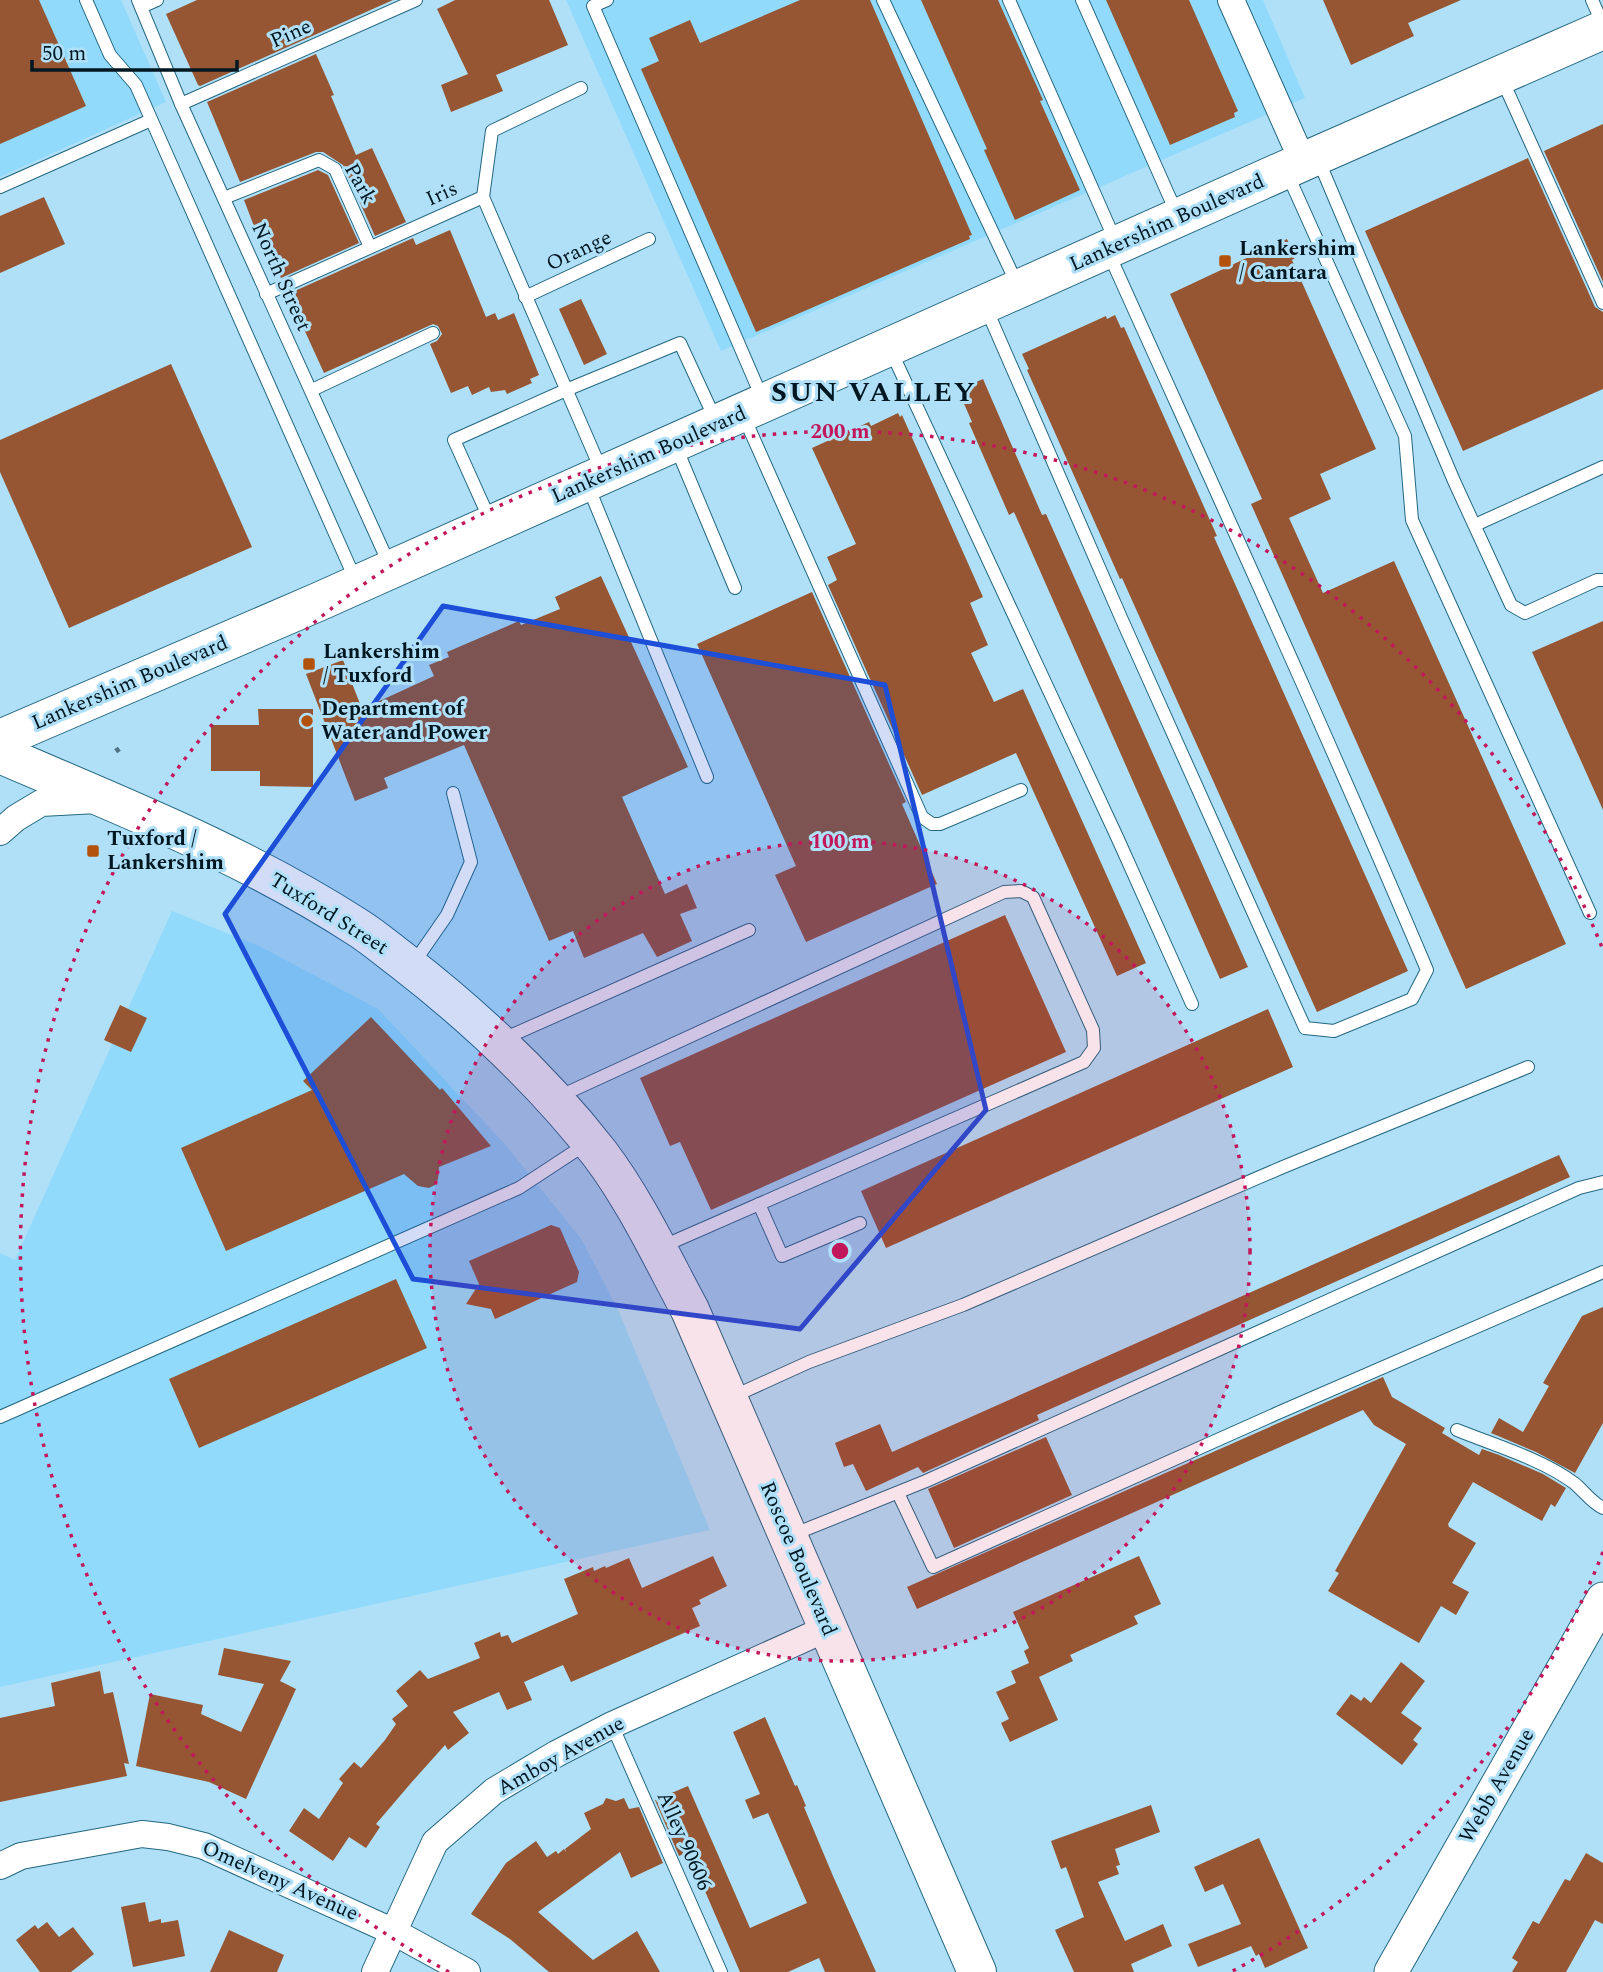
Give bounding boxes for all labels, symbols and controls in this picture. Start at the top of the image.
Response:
street label: Pine [265,11,317,57]
scale bar [32,28,236,72]
text: 50 m [42,38,86,70]
street label: Park [336,157,385,211]
street label: Lankershim Boulevard [1064,166,1270,280]
street label: Iris [421,173,463,215]
street label: North Street [243,217,319,337]
street label: Orange [541,222,617,280]
place label: Lankershim / Cantara [1239,233,1356,289]
marker: Lankershim / Cantara [1217,253,1233,269]
district label: SUN VALLEY [771,371,977,414]
street label: Lankershim Boulevard [546,398,752,512]
text: 200 m [810,416,870,448]
street label: Lankershim Boulevard [27,627,233,739]
place label: Lankershim / Tuxford [323,636,440,692]
marker: Lankershim / Tuxford [301,656,317,672]
place label: Department of Water and Power [321,693,487,749]
marker: Department of Water and Power [299,713,315,729]
place label: Tuxford / Lankershim [107,823,224,879]
text: 100 m [810,826,870,858]
marker: Tuxford / Lankershim [85,843,101,859]
street label: Tuxford Street [263,865,395,963]
centre of rings [828,1239,852,1263]
street label: Roscoe Boulevard [751,1477,845,1641]
street label: Amboy Avenue [491,1708,631,1804]
street label: Webb Avenue [1451,1722,1543,1850]
street label: Alley 90606 [648,1786,720,1896]
street label: Omelveny Avenue [197,1832,363,1930]

